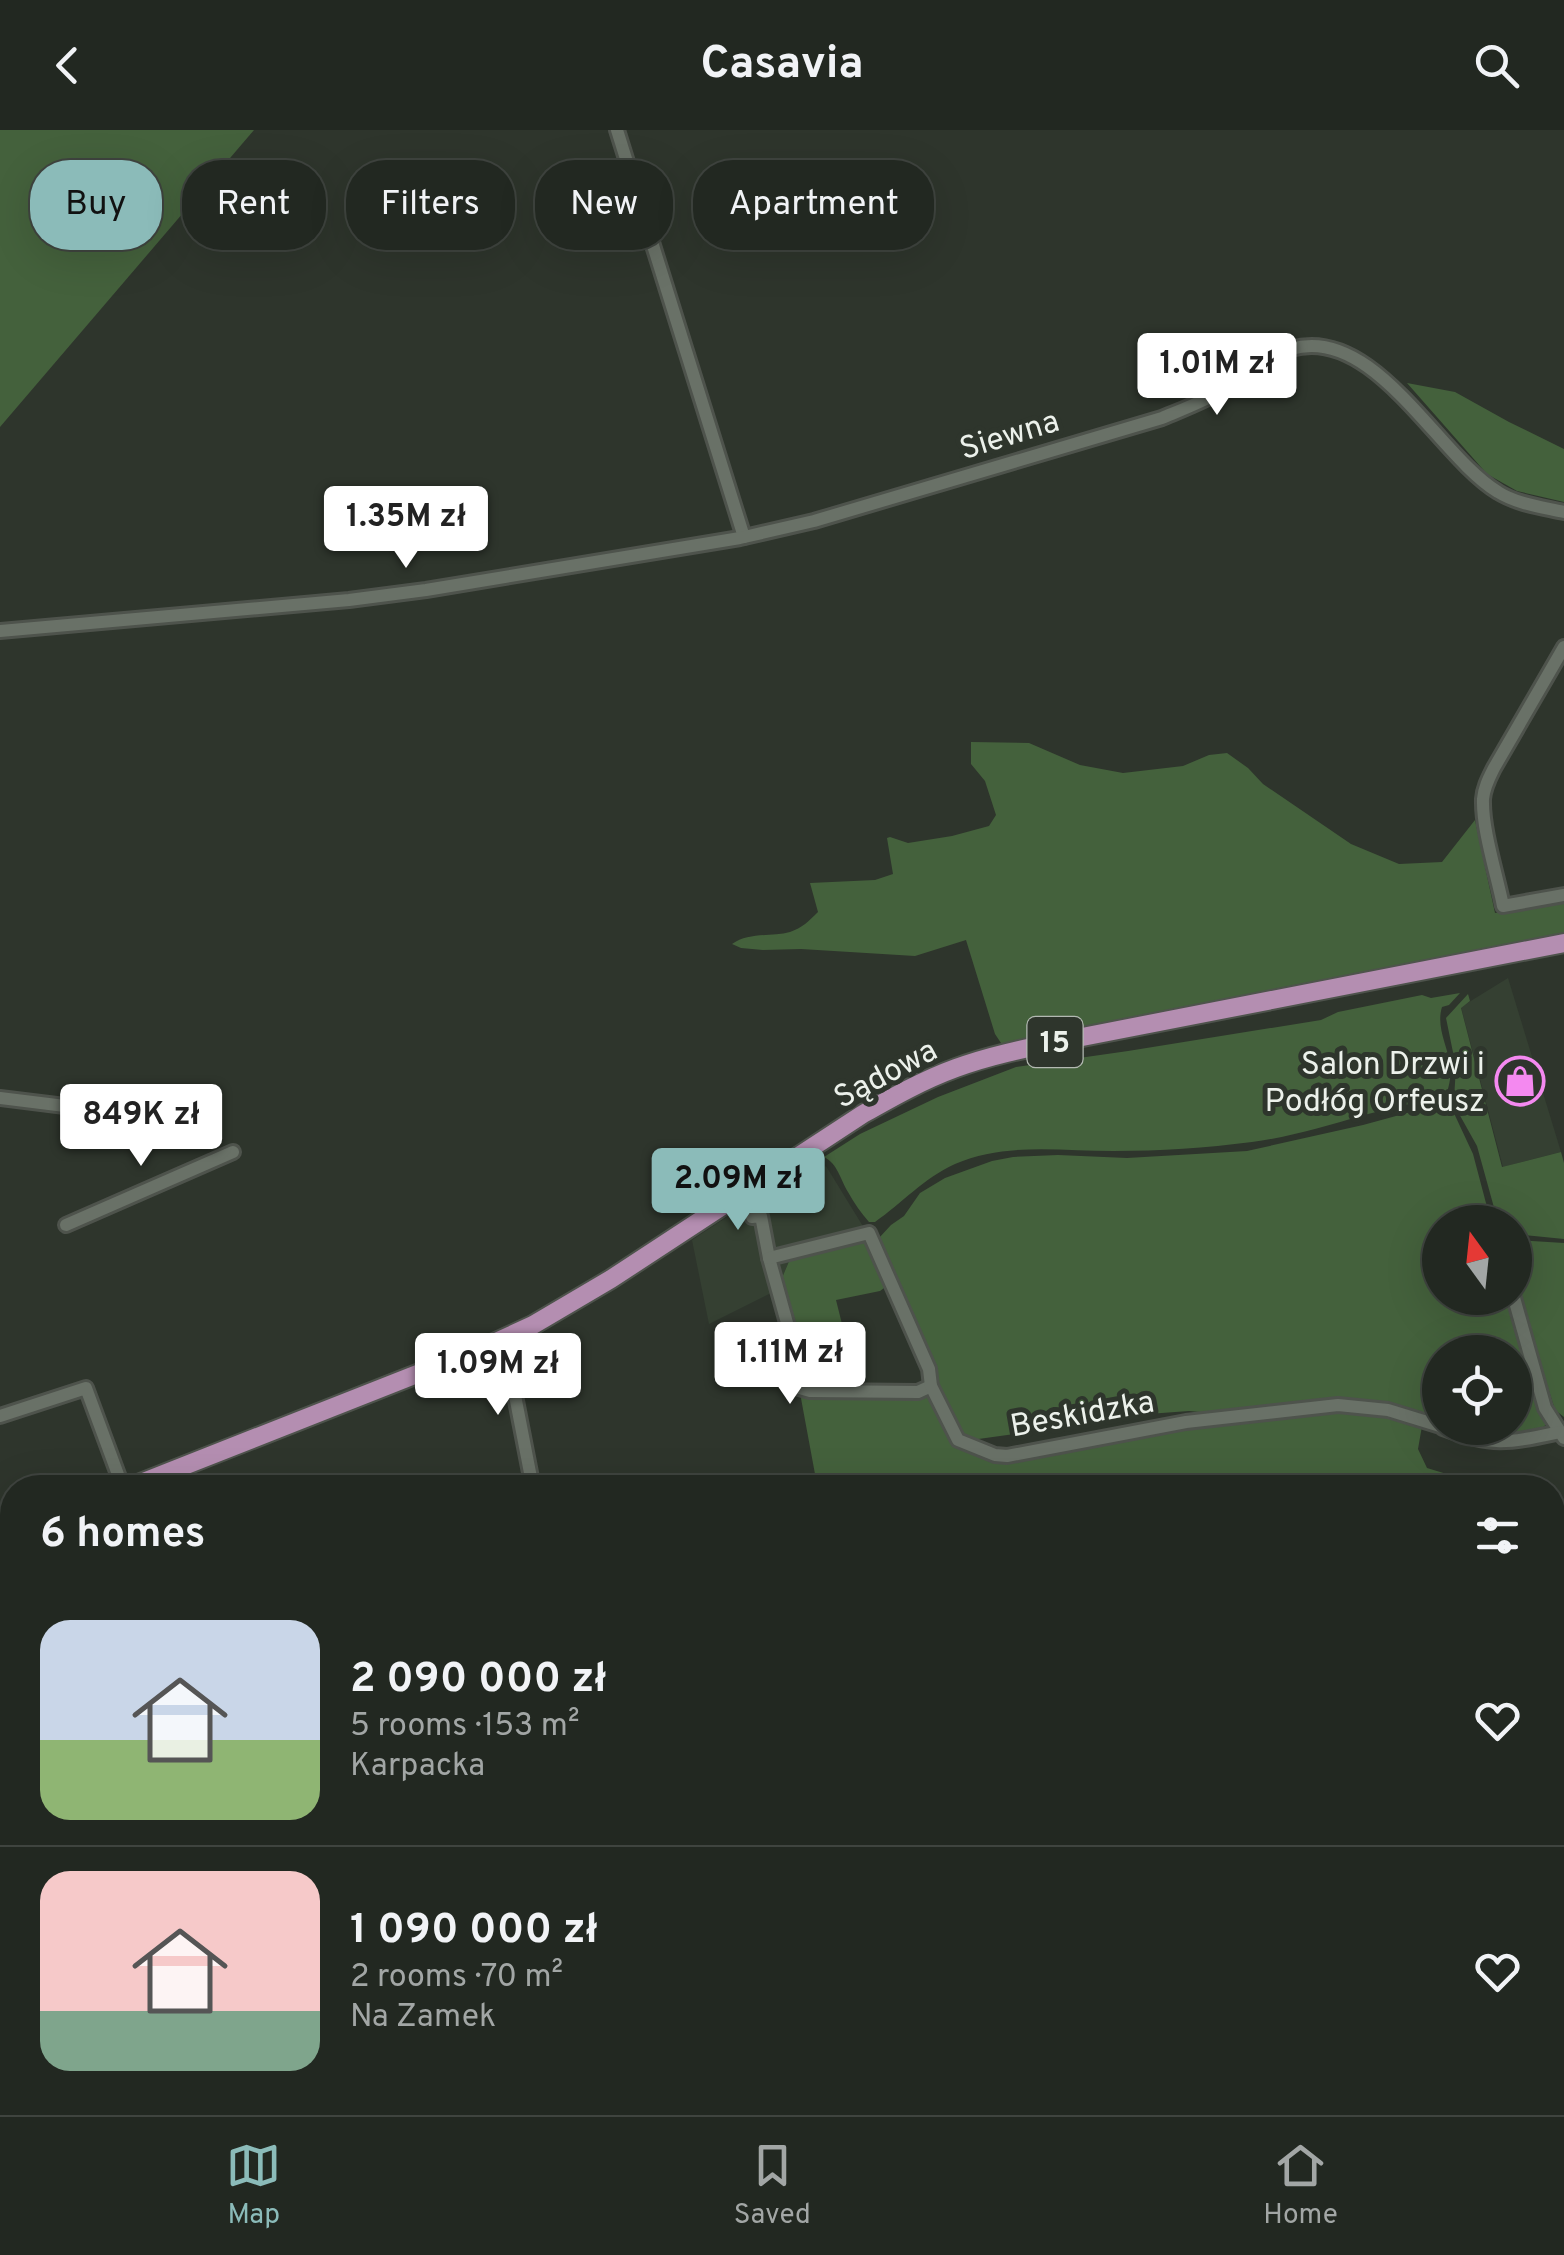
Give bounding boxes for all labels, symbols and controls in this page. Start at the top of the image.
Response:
text: Casavia [700,37,864,94]
icon: back [40,38,95,93]
icon: search [1469,38,1524,93]
chip: Buy [30,160,162,250]
chip: Rent [182,160,326,250]
chip: Filters [346,160,515,250]
chip: New [535,160,673,250]
chip: Apartment [693,160,934,250]
pin: 1.01M zł [1114,333,1320,418]
text: 1.01M zł [1159,345,1275,385]
street label: Siewna [955,403,1065,471]
pin: 1.35M zł [303,486,509,571]
text: 1.35M zł [346,498,466,538]
road number: 15 [1028,1017,1082,1067]
street label: Sądowa [828,1032,945,1119]
place label: Salon Drzwi i Podłóg Orfeusz [1264,1046,1485,1123]
shop icon: Salon Drzwi i Podłóg Orfeusz [1494,1055,1546,1107]
pin: 849K zł [49,1084,233,1169]
text: 849K zł [82,1096,200,1136]
pin: 2.09M zł [635,1148,841,1233]
text: 2.09M zł [674,1160,802,1200]
north arrow [1422,1205,1532,1315]
map controls [1422,1205,1532,1445]
pin: 1.11M zł [687,1322,893,1407]
pin: 1.09M zł [395,1333,601,1418]
text: 1.11M zł [737,1334,843,1374]
button: locate [1422,1335,1532,1445]
text: 1.09M zł [437,1345,559,1385]
street label: Beskidzka [1007,1384,1158,1448]
icon: filters [1470,1508,1525,1563]
text: 6 homes [40,1509,205,1562]
text: 2 090 000 zł [350,1654,607,1707]
icon: home [120,1660,240,1780]
icon: heart [1470,1693,1525,1748]
text: 5 rooms · 153 m² [350,1707,580,1747]
text: Karpacka [350,1747,485,1787]
text: 1 090 000 zł [350,1905,598,1958]
icon: home [120,1911,240,2031]
icon: heart [1470,1944,1525,1999]
text: 2 rooms · 70 m² [350,1958,563,1998]
text: Na Zamek [350,1998,496,2038]
tab: Map [226,2138,281,2234]
tab: Saved [734,2138,811,2234]
tab: Home [1263,2138,1338,2234]

